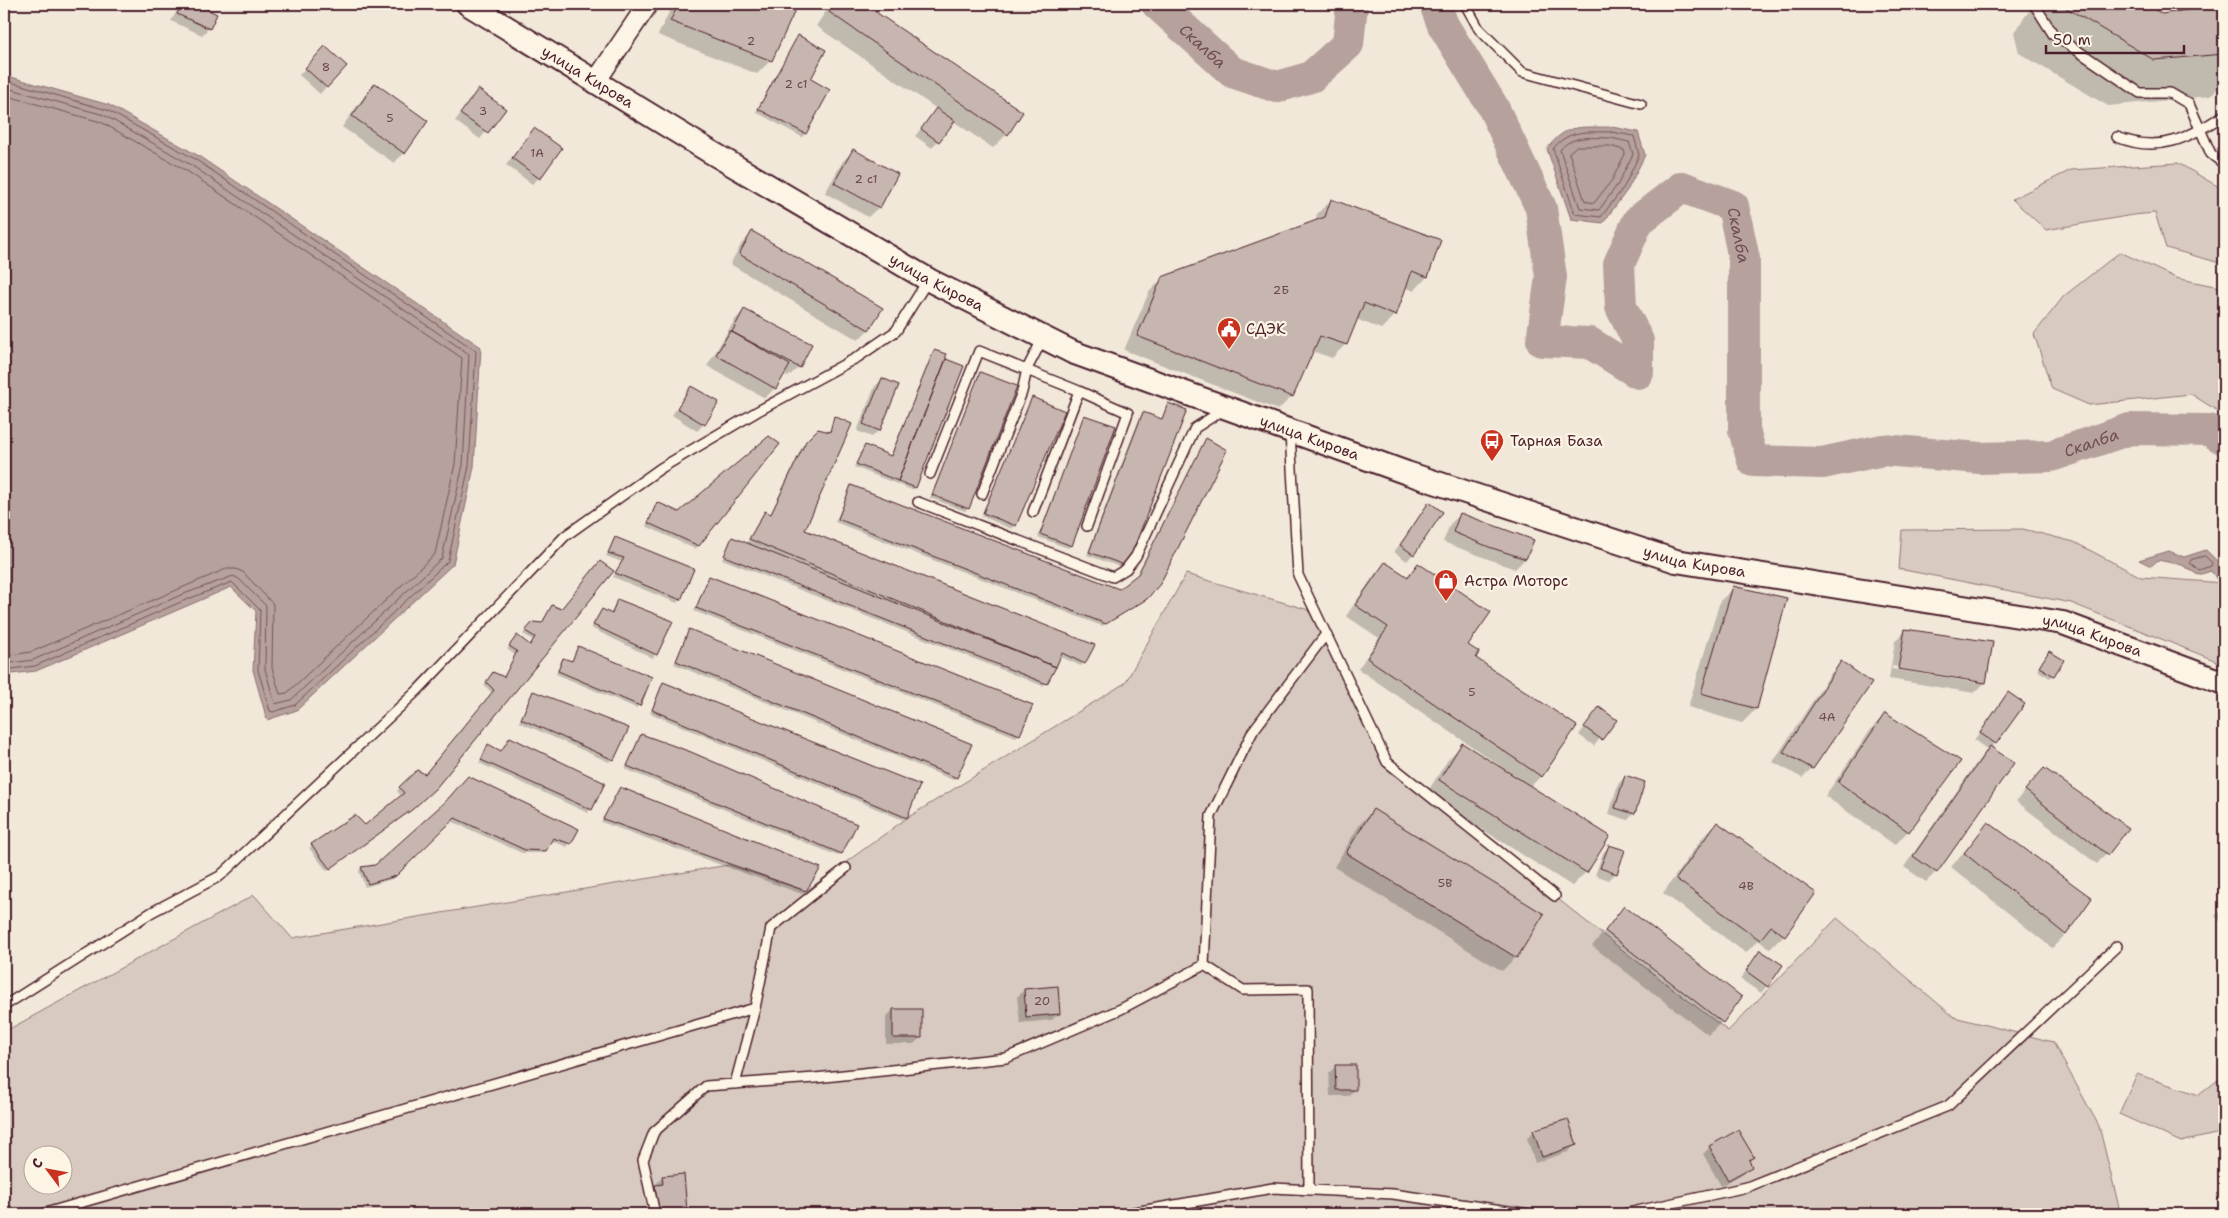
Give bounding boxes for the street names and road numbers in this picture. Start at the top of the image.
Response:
street label: улица Кирова [538,41,638,113]
street label: улица Кирова [886,249,987,316]
street label: улица Кирова [1257,411,1363,465]
street label: улица Кирова [1641,541,1748,582]
street label: улица Кирова [2041,610,2145,662]

